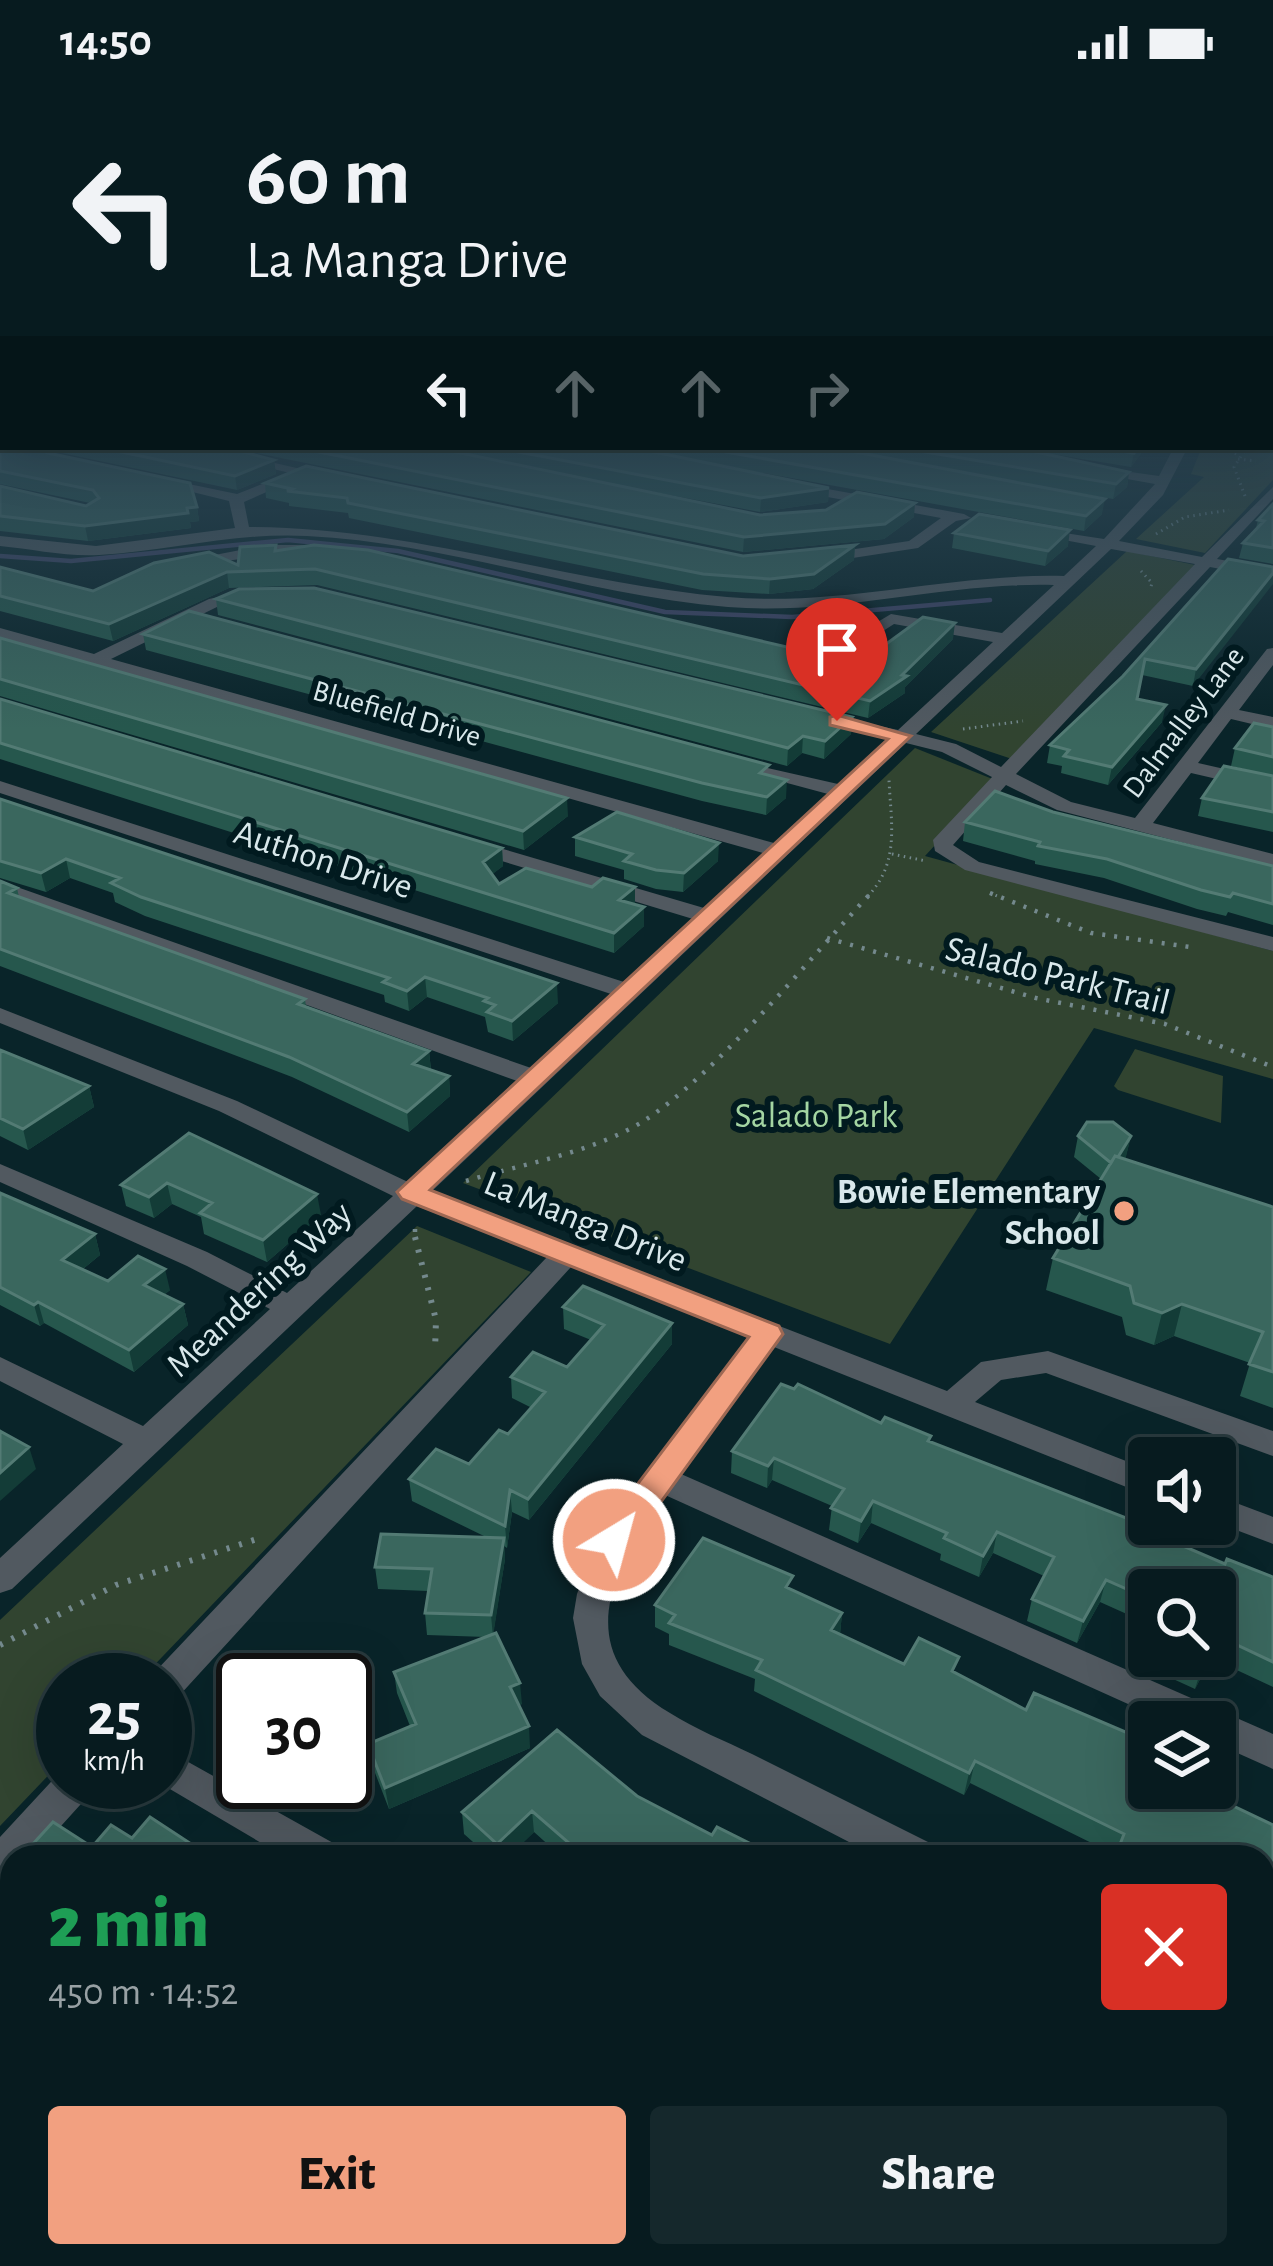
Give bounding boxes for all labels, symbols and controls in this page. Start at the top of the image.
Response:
text: 14:50 [60,19,152,64]
icon: left [48,132,204,288]
text: 60 m [246,136,411,220]
text: La Manga Drive [246,234,568,288]
icon: left [416,360,482,426]
icon: ahead [542,360,608,426]
icon: ahead [668,360,734,426]
icon: right [794,360,860,426]
pin [786,598,888,721]
icon: arrive [804,616,870,682]
street label: Dalmalley Lane [1118,642,1250,804]
street label: Bluefield Drive [309,676,484,752]
street label: Authon Drive [230,814,417,906]
street label: Salado Park Trail [942,931,1173,1021]
park label: Salado Park [735,1098,898,1134]
street label: La Manga Drive [479,1165,692,1279]
place label: Bowie Elementary School [837,1174,1101,1251]
street label: Meandering Way [160,1195,359,1384]
marker: Bowie Elementary School [1111,1198,1137,1224]
map controls [1128,1437,1236,1809]
button: sound [1128,1437,1236,1545]
position arrow [551,1477,677,1603]
button: search [1128,1569,1236,1677]
speed limit sign: 30 [216,1653,372,1809]
text: 25 [87,1686,141,1746]
button: layers [1128,1701,1236,1809]
text: km/h [83,1746,145,1776]
button: close [1101,1884,1227,2010]
text: 2 min [48,1888,209,1960]
text: 450 m · 14:52 [48,1973,238,2012]
button: Exit [48,2106,626,2244]
button: Share [650,2106,1227,2244]

